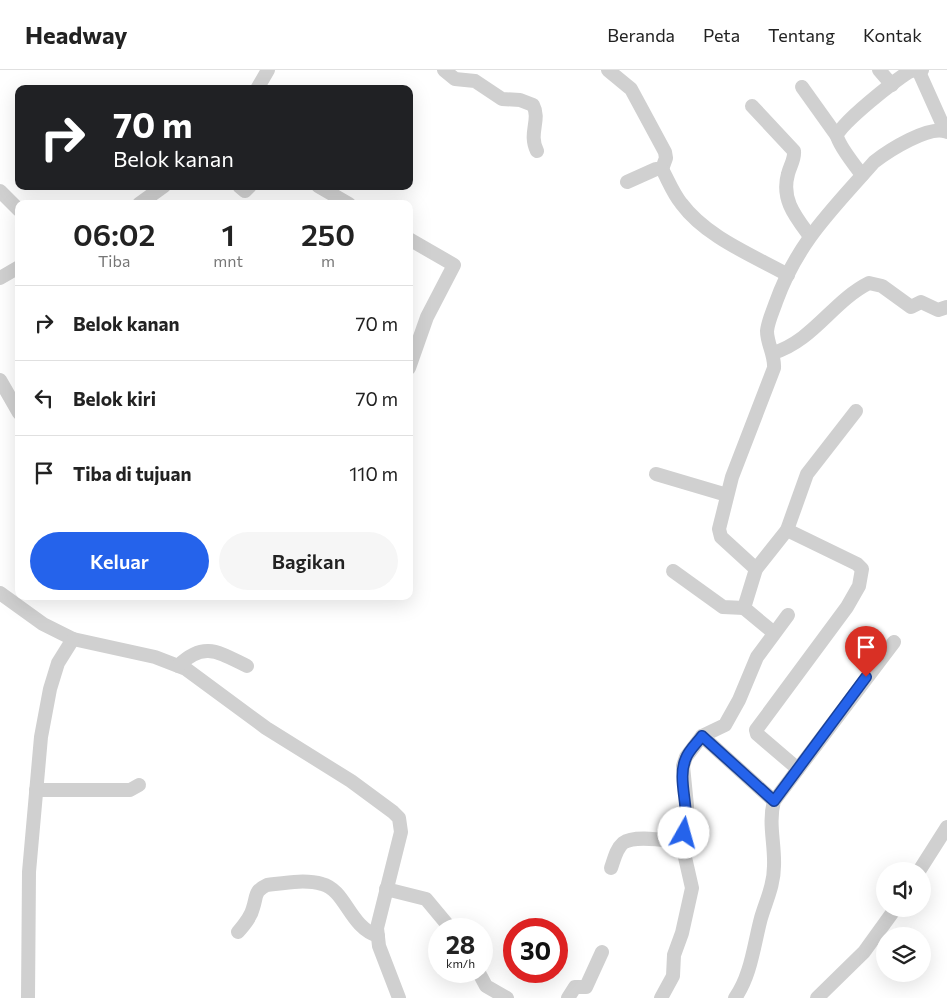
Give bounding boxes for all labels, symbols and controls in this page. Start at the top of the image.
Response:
text: Headway [25,20,128,49]
text: Beranda [607,24,675,46]
text: Peta [703,24,740,46]
text: Tentang [768,24,835,46]
text: Kontak [863,24,922,46]
text: 70 m [113,102,193,145]
icon: right [30,105,95,170]
text: Belok kanan [113,145,234,172]
text: 06:02 [73,215,155,252]
text: 1 [221,215,235,252]
text: 250 [301,215,355,252]
text: Tiba [98,251,130,270]
text: mnt [213,251,243,270]
text: m [321,251,335,270]
icon: right [30,309,58,337]
text: Belok kanan [73,312,180,335]
text: 70 m [355,312,398,335]
icon: left [30,384,58,412]
text: Belok kiri [73,387,156,410]
text: 70 m [355,387,398,410]
icon: arrive [30,459,58,487]
text: Tiba di tujuan [73,462,191,485]
text: 110 m [349,462,398,485]
button: Keluar [30,532,209,590]
button: Bagikan [219,532,398,590]
pin [845,626,887,677]
icon: arrive [852,633,880,661]
position arrow [657,806,709,858]
map controls [876,862,931,982]
button: sound [876,862,931,917]
speed limit sign: 30 [503,918,568,983]
button: layers [876,927,931,982]
text: 28 [446,929,475,959]
text: km/h [446,956,475,970]

